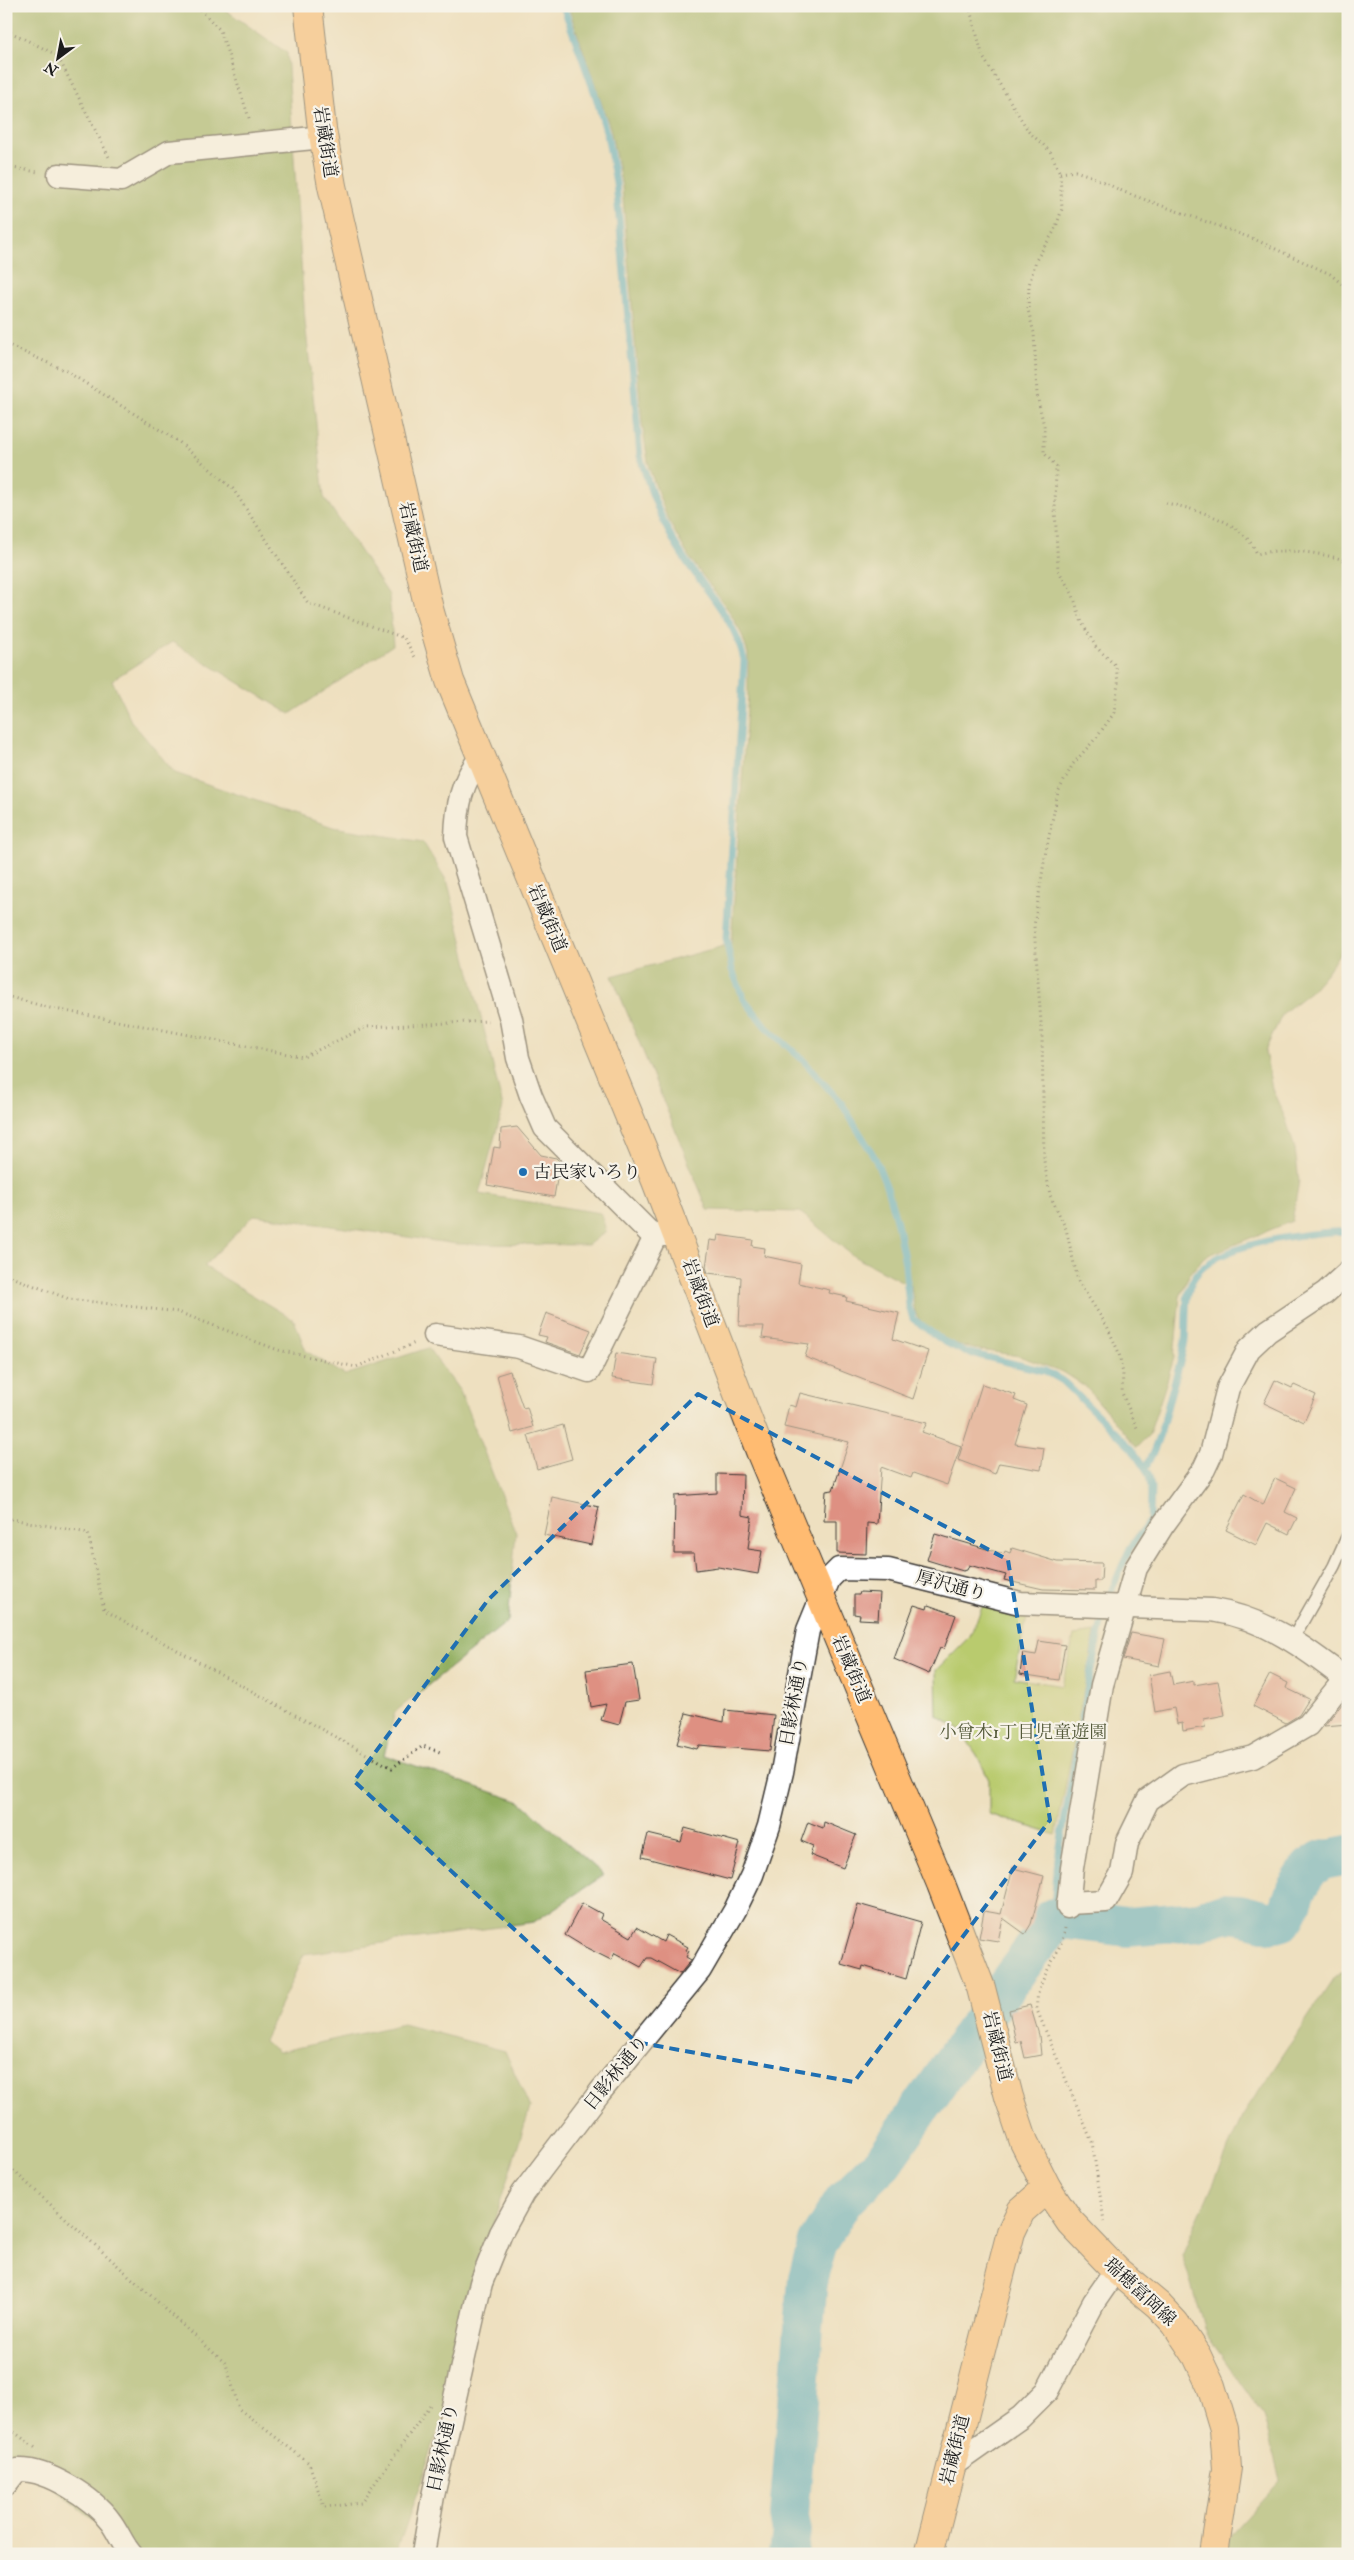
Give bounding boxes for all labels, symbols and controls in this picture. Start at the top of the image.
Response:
north arrow [32,32,82,82]
text: N [41,58,62,80]
street label: 岩蔵街道 [308,105,342,179]
street label: 岩蔵街道 [394,499,432,575]
street label: 岩蔵街道 [522,880,572,956]
place label: 古民家いろり [533,1161,641,1184]
marker: 古民家いろり [517,1166,529,1178]
street label: 岩蔵街道 [676,1255,724,1331]
street label: 厚沢通り [913,1566,989,1606]
street label: 岩蔵街道 [826,1631,876,1707]
street label: 日影林通り [775,1656,813,1748]
park label: 小曾木1丁目児童遊園 [939,1721,1107,1744]
street label: 岩蔵街道 [977,2008,1017,2084]
street label: 日影林通り [579,2031,653,2115]
street label: 瑞穂富岡線 [1099,2253,1181,2331]
street label: 日影林通り [422,2402,464,2494]
street label: 岩蔵街道 [935,2412,975,2488]

